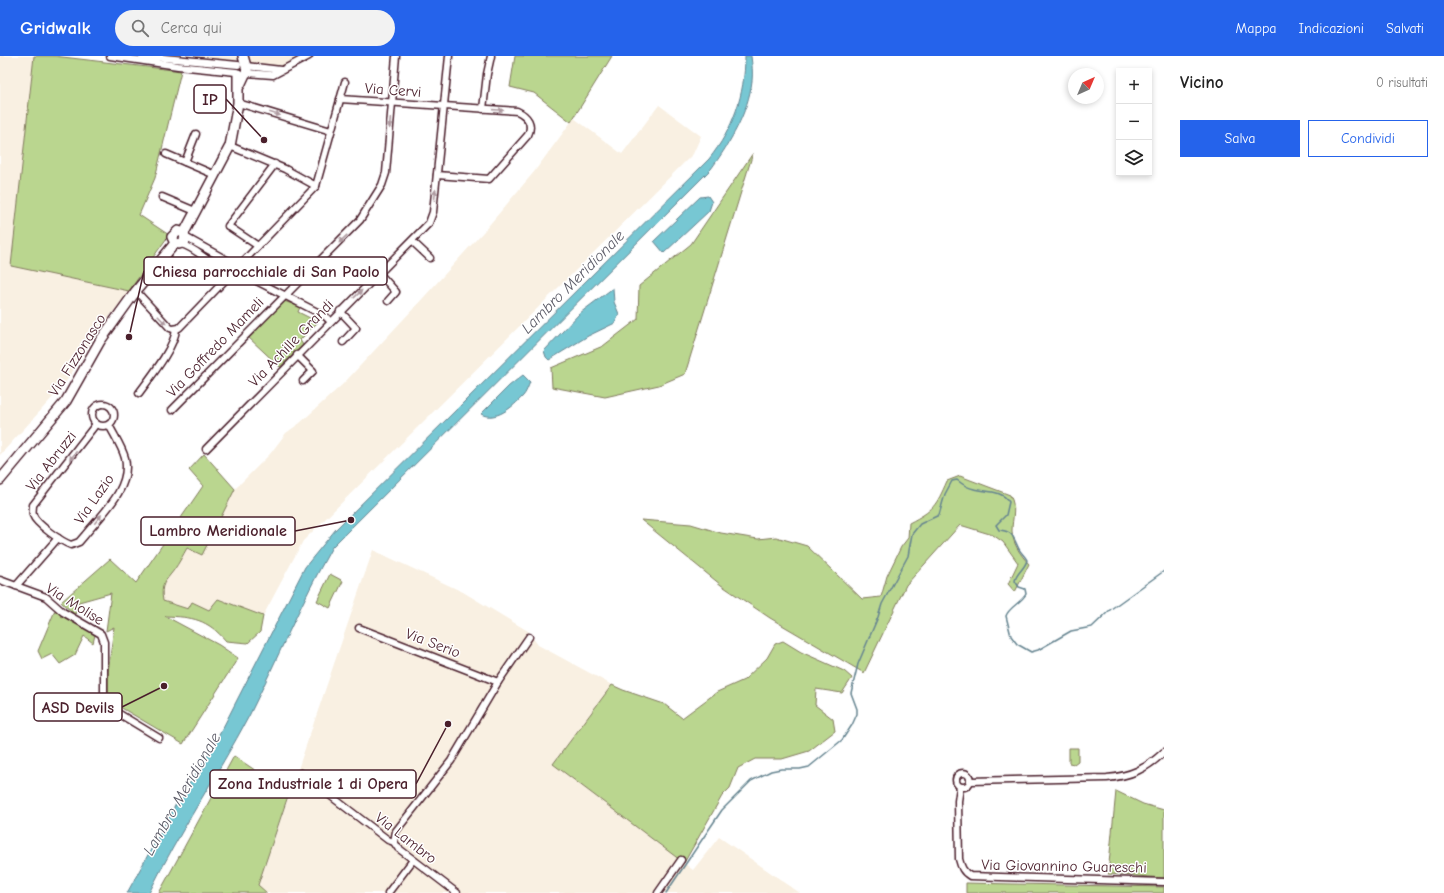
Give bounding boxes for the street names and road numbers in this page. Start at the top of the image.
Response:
street label: Via Cervi [364,79,422,101]
street label: Via Goffredo Mameli [163,293,267,401]
street label: Via Achille Grandi [245,296,337,390]
street label: Via Fizzonasco [44,310,110,400]
street label: Via Abruzzi [22,427,80,495]
street label: Via Lazio [70,470,118,528]
street label: Via Molise [43,579,108,629]
street label: Via Serio [403,624,463,662]
street label: Via Lambro [372,808,440,868]
street label: Via Giovannino Guareschi [981,856,1147,876]

